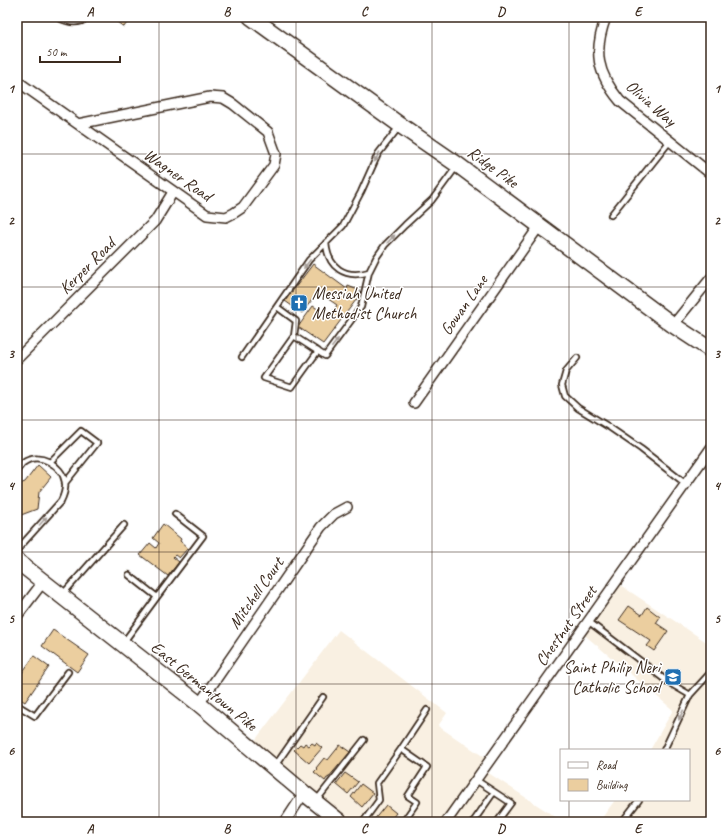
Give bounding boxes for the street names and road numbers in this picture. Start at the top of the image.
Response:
street label: Olivia Way [621,75,682,131]
street label: Ridge Pike [464,142,524,193]
street label: Wagner Road [140,144,218,207]
street label: Kerper Road [55,232,121,298]
street label: Gowan Lane [436,270,493,339]
street label: Mitchell Court [224,551,290,633]
street label: Chestnut Street [531,580,603,670]
street label: East Germantown Pike [147,637,263,736]

